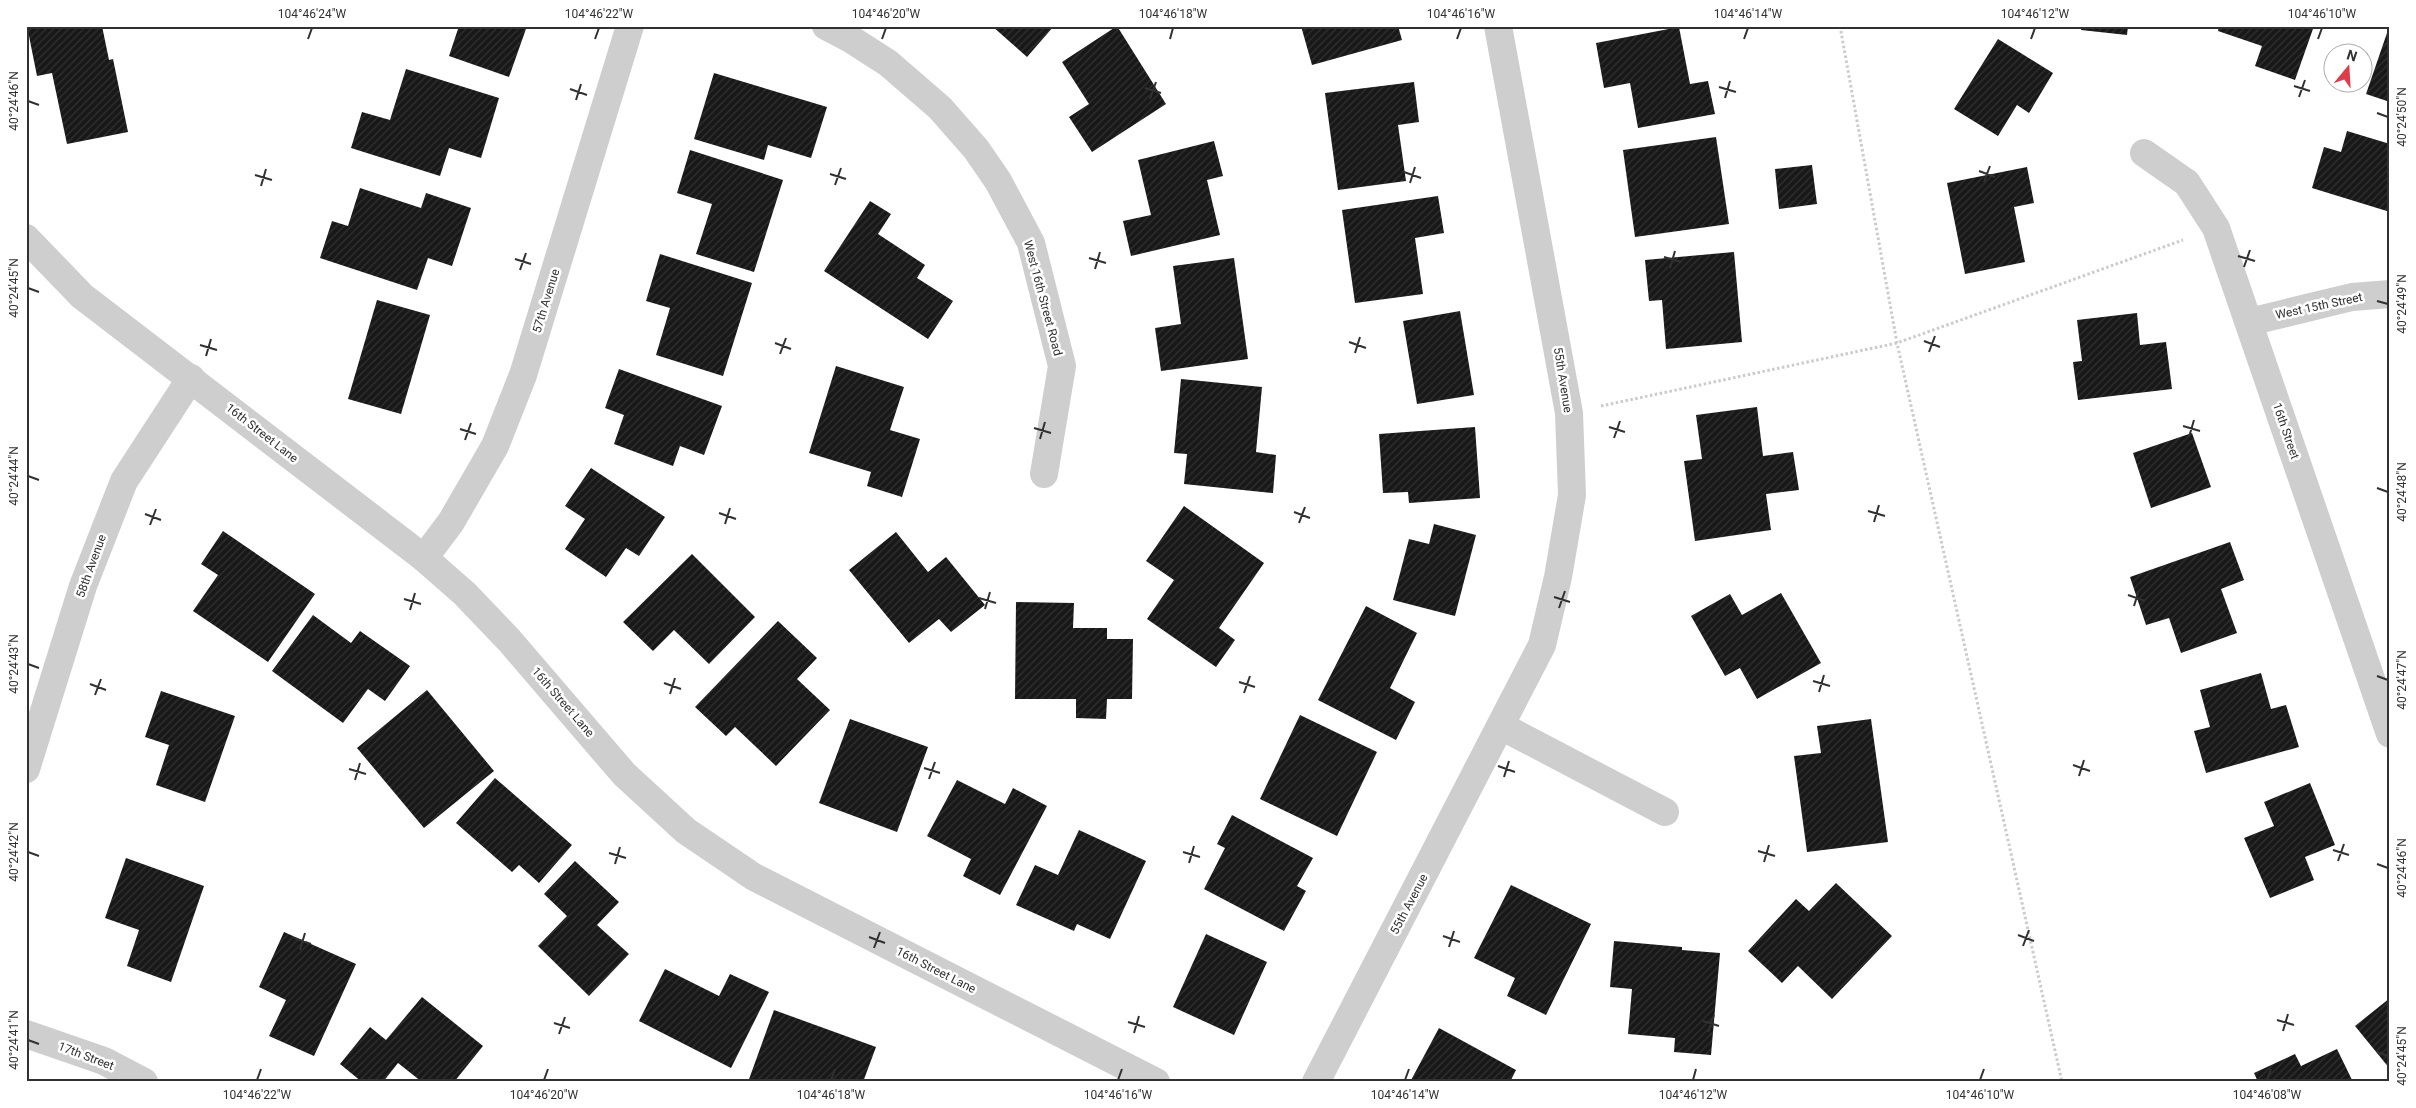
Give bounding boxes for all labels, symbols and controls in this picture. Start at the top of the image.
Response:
text: 104°46'24"W [278,7,346,21]
text: 104°46'22"W [565,7,633,21]
text: 104°46'20"W [852,7,920,21]
text: 104°46'18"W [1139,7,1207,21]
text: 104°46'16"W [1427,7,1495,21]
text: 104°46'14"W [1714,7,1782,21]
text: 104°46'12"W [2001,7,2069,21]
text: 104°46'10"W [2288,7,2356,21]
north arrow [2324,42,2374,92]
text: N [2345,46,2359,65]
text: 40°24'46"N [7,71,21,131]
text: 40°24'50"N [2395,87,2409,147]
street label: West 16th Street Road [1021,239,1065,357]
text: 40°24'45"N [7,258,21,318]
street label: 57th Avenue [530,267,562,335]
text: 40°24'49"N [2395,274,2409,334]
street label: West 15th Street [2274,290,2364,322]
street label: 55th Avenue [1551,346,1575,414]
street label: 16th Street Lane [223,401,301,465]
street label: 16th Street [2270,401,2302,461]
text: 40°24'44"N [7,446,21,506]
text: 40°24'48"N [2395,462,2409,522]
street label: 58th Avenue [73,532,109,600]
text: 40°24'43"N [7,634,21,694]
text: 40°24'47"N [2395,650,2409,710]
street label: 16th Street Lane [529,664,597,740]
text: 40°24'42"N [7,822,21,882]
text: 40°24'46"N [2395,838,2409,898]
street label: 55th Avenue [1387,871,1431,937]
street label: 16th Street Lane [894,944,978,996]
text: 40°24'41"N [7,1010,21,1070]
text: 40°24'45"N [2395,1026,2409,1086]
street label: 17th Street [56,1039,116,1073]
text: 104°46'22"W [223,1088,291,1102]
text: 104°46'20"W [510,1088,578,1102]
text: 104°46'18"W [797,1088,865,1102]
text: 104°46'16"W [1084,1088,1152,1102]
text: 104°46'14"W [1371,1088,1439,1102]
text: 104°46'12"W [1659,1088,1727,1102]
text: 104°46'10"W [1946,1088,2014,1102]
text: 104°46'08"W [2233,1088,2301,1102]

